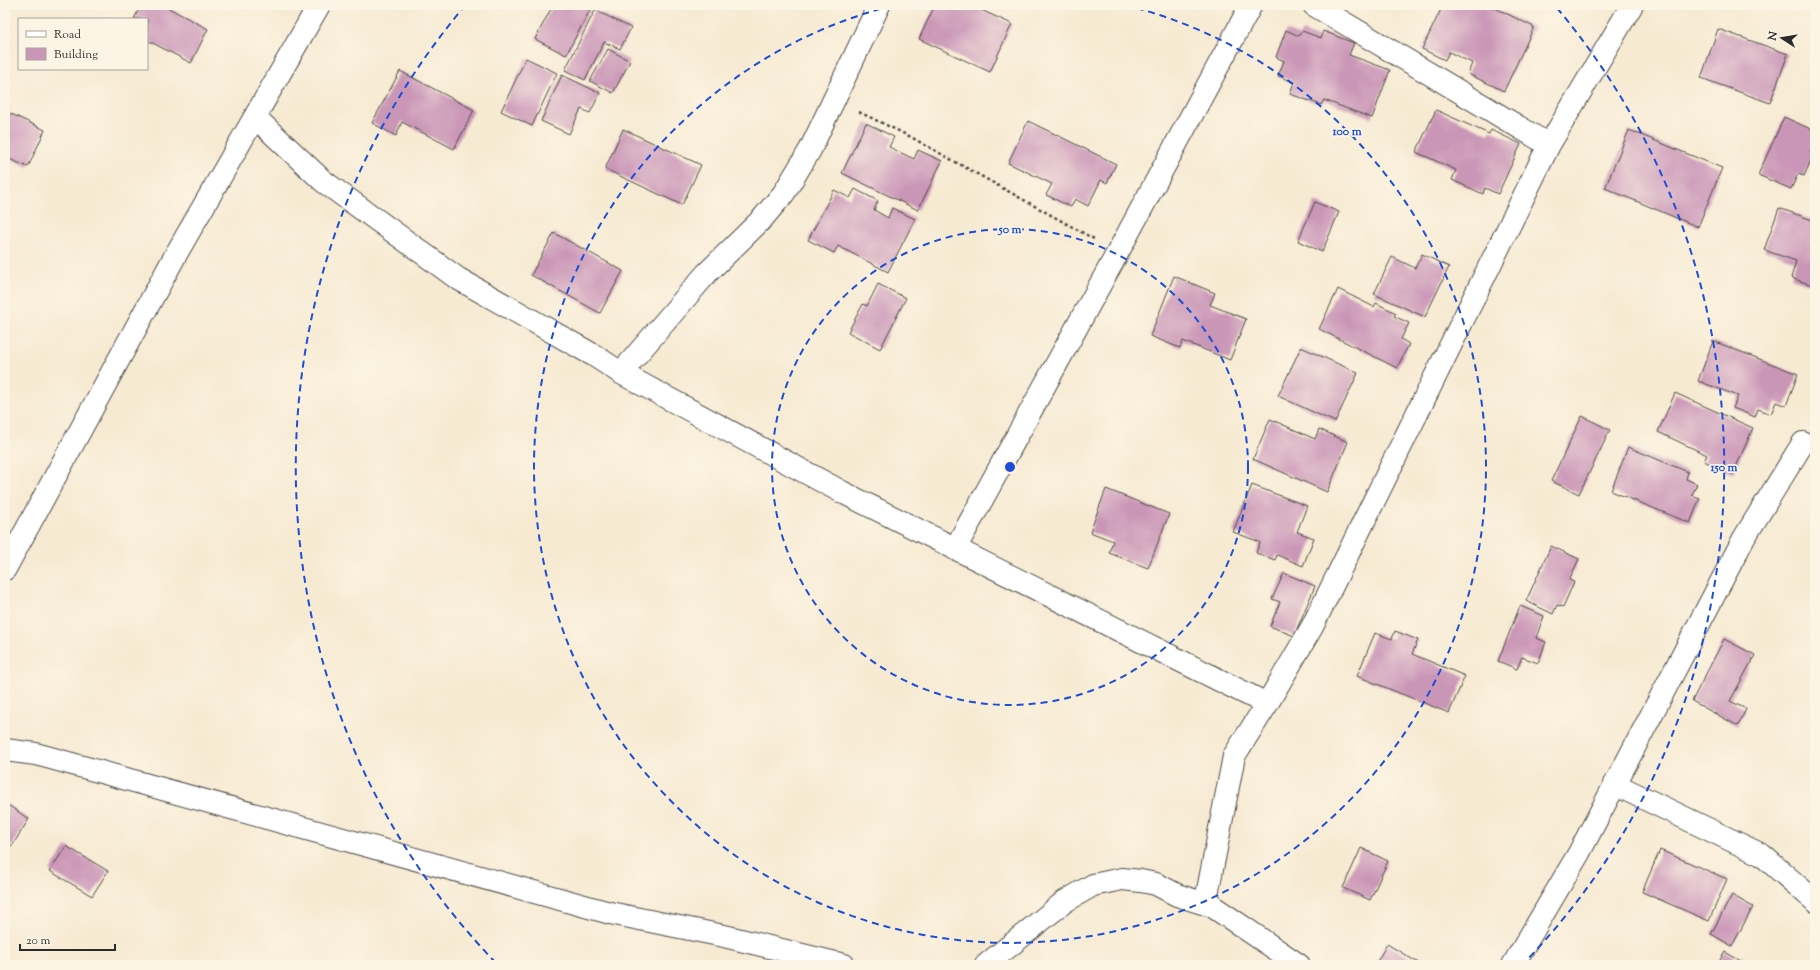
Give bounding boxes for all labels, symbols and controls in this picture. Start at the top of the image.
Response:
legend [18,18,148,70]
north arrow [1762,18,1802,58]
text: Road [54,26,81,44]
text: N [1764,30,1782,43]
text: Building [54,46,98,64]
text: 100 m [1331,123,1362,141]
text: 50 m [998,221,1022,239]
text: 150 m [1709,459,1738,477]
centre of rings [1003,460,1017,474]
scale bar [20,926,115,952]
text: 20 m [26,932,51,950]

